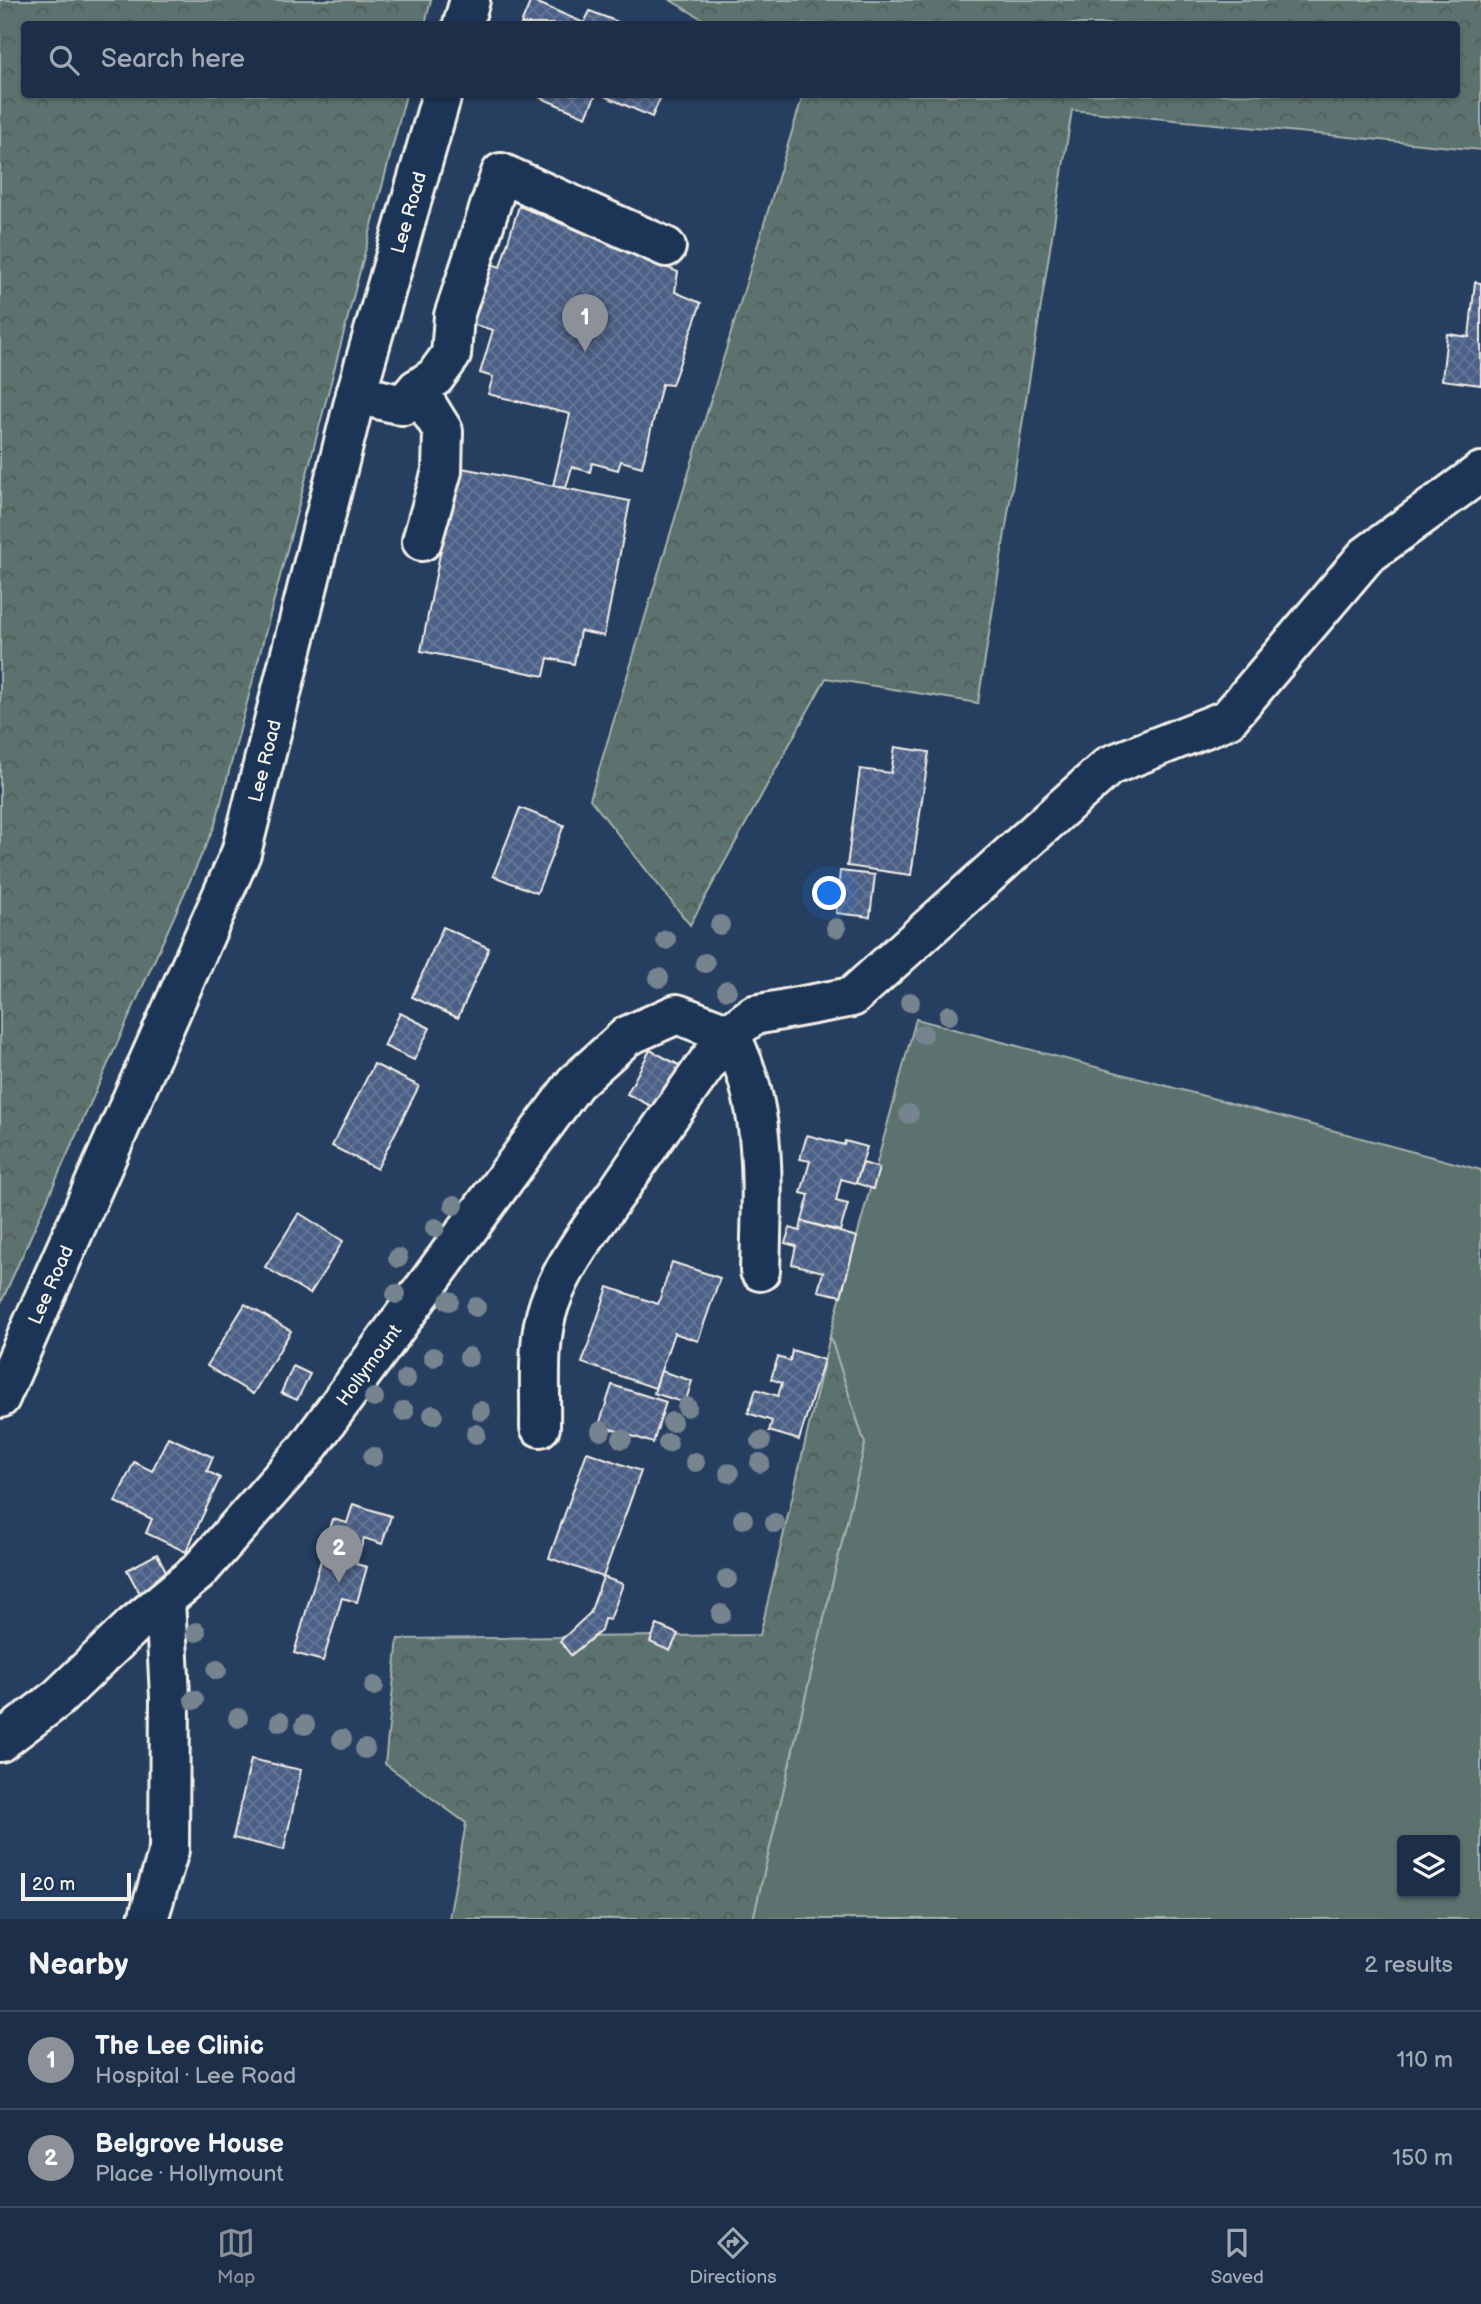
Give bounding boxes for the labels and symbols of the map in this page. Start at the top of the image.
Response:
street label: Lee Road [387,169,432,256]
pin: 1 [562,294,608,352]
street label: Lee Road [244,718,287,805]
your location [812,876,846,910]
street label: Lee Road [24,1242,79,1328]
street label: Hollymount [332,1320,407,1411]
pin: 2 [316,1525,362,1583]
scale bar [21,1870,131,1902]

